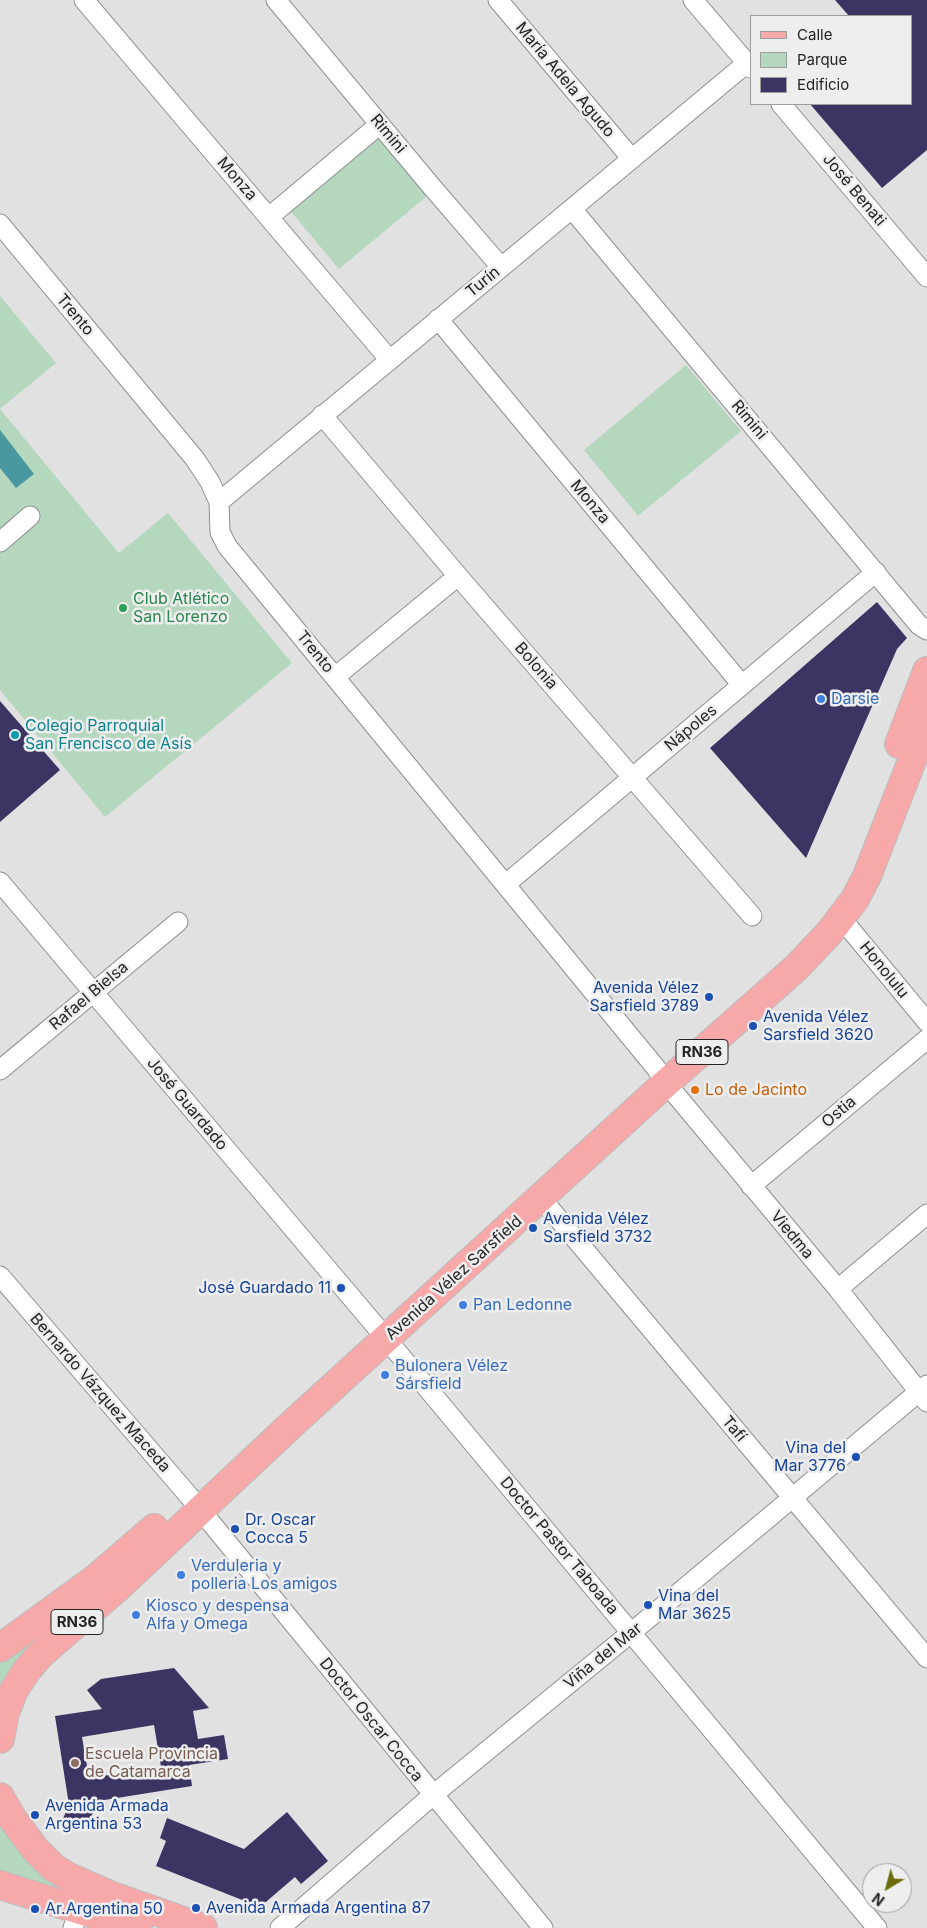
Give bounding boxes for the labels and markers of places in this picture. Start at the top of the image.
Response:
place label: Club Atlético San Lorenzo [133,589,229,627]
marker: Club Atlético San Lorenzo [117,602,129,614]
place label: Darsie [831,689,879,709]
marker: Darsie [815,693,827,705]
place label: Colegio Parroquial San Frencisco de Asís [25,716,192,754]
marker: Colegio Parroquial San Frencisco de Asís [9,729,21,741]
place label: Avenida Vélez Sarsfield 3789 [589,978,699,1016]
marker: Avenida Vélez Sarsfield 3789 [703,991,715,1003]
place label: Avenida Vélez Sarsfield 3620 [763,1007,874,1045]
marker: Avenida Vélez Sarsfield 3620 [747,1020,759,1032]
place label: Lo de Jacinto [705,1080,807,1100]
marker: Lo de Jacinto [689,1084,701,1096]
place label: Avenida Vélez Sarsfield 3732 [543,1209,652,1247]
marker: Avenida Vélez Sarsfield 3732 [527,1222,539,1234]
place label: José Guardado 11 [198,1278,331,1298]
marker: José Guardado 11 [335,1282,347,1294]
place label: Pan Ledonne [473,1295,572,1315]
marker: Pan Ledonne [457,1299,469,1311]
place label: Bulonera Vélez Sársfield [395,1356,508,1394]
marker: Bulonera Vélez Sársfield [379,1369,391,1381]
place label: Vina del Mar 3776 [774,1438,846,1476]
marker: Vina del Mar 3776 [850,1451,862,1463]
place label: Dr. Oscar Cocca 5 [245,1510,316,1548]
marker: Dr. Oscar Cocca 5 [229,1523,241,1535]
place label: Verduleria y polleria Los amigos [191,1556,337,1594]
marker: Verduleria y polleria Los amigos [175,1569,187,1581]
place label: Vina del Mar 3625 [658,1586,731,1624]
place label: Kiosco y despensa Alfa y Omega [146,1596,289,1634]
marker: Vina del Mar 3625 [642,1599,654,1611]
marker: Kiosco y despensa Alfa y Omega [130,1609,142,1621]
place label: Escuela Provincia de Catamarca [85,1744,218,1782]
marker: Escuela Provincia de Catamarca [69,1757,81,1769]
place label: Avenida Armada Argentina 53 [45,1796,169,1834]
marker: Avenida Armada Argentina 53 [29,1809,41,1821]
place label: Avenida Armada Argentina 87 [206,1898,431,1918]
place label: Ar.Argentina 50 [45,1899,163,1919]
marker: Avenida Armada Argentina 87 [190,1902,202,1914]
marker: Ar.Argentina 50 [29,1903,41,1915]

